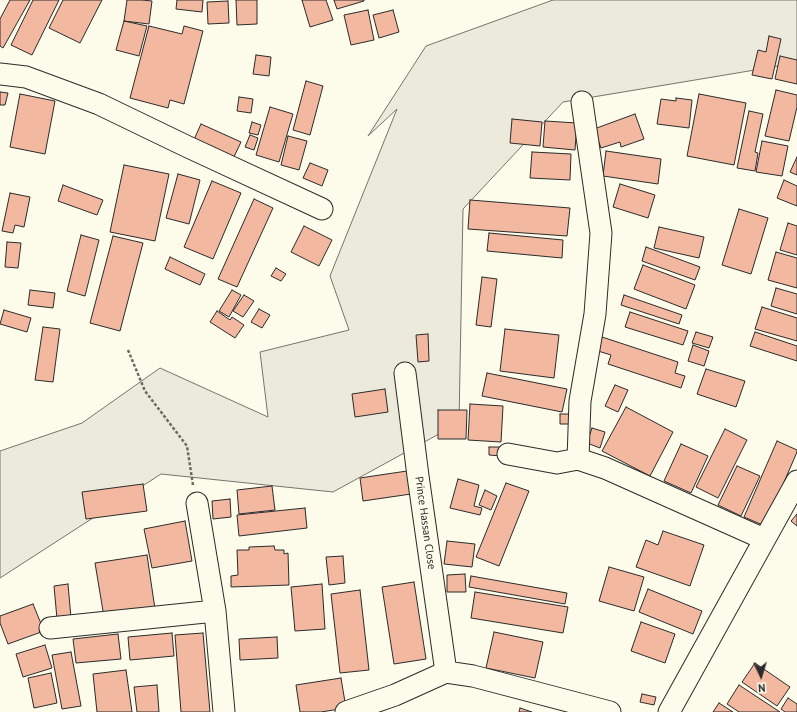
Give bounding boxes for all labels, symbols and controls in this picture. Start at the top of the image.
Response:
street label: Prince Hassan Close [412,476,438,570]
north arrow [741,656,781,696]
text: N [758,681,766,695]

